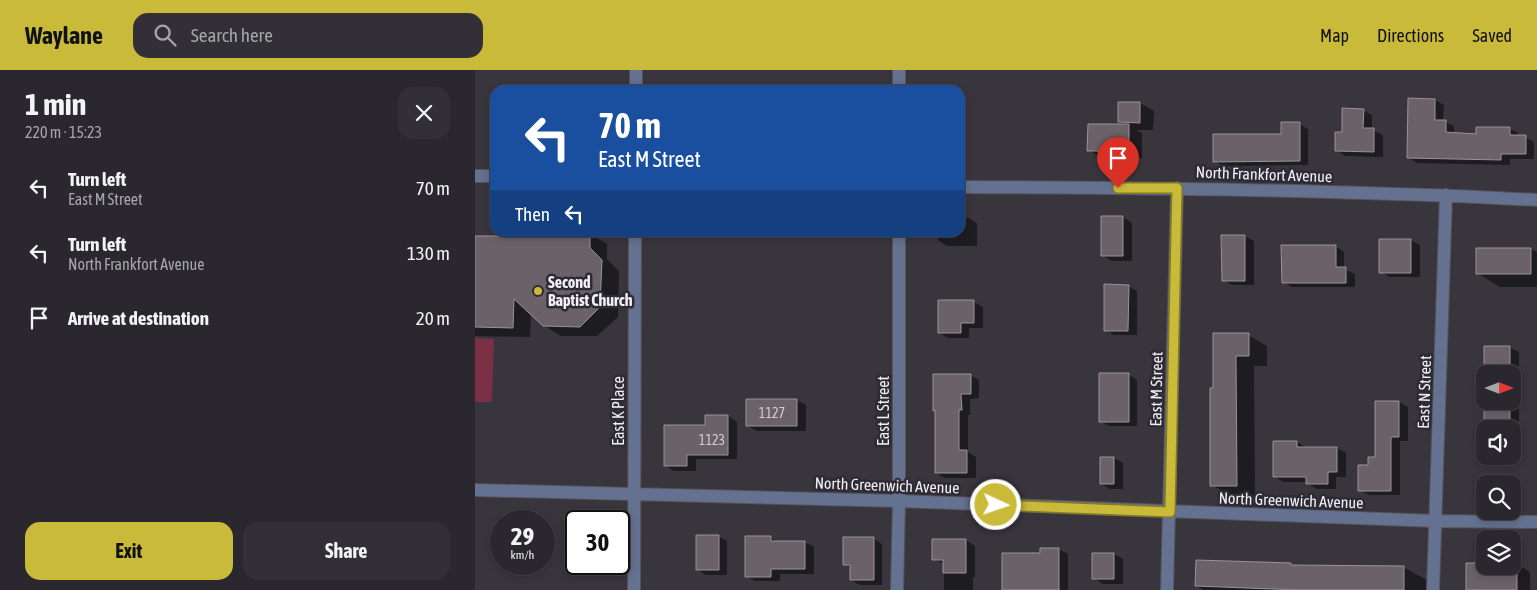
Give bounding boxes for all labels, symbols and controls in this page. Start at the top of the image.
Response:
search box [133,13,483,58]
icon: search [151,21,179,49]
text: Waylane [25,22,103,49]
text: Search here [191,24,273,46]
text: Map [1320,25,1349,46]
text: Directions [1377,25,1444,46]
text: Saved [1472,25,1512,46]
text: 1 min [25,87,86,121]
button: close [398,87,450,139]
icon: left [515,105,580,170]
text: 70 m [598,105,661,145]
text: 220 m · 15:23 [25,123,102,141]
pin [1097,137,1139,188]
icon: arrive [1104,144,1132,172]
text: East M Street [598,146,701,172]
street label: North Frankfort Avenue [1196,163,1332,185]
text: Turn left [68,168,126,190]
icon: left [25,174,53,202]
text: 70 m [416,177,450,199]
text: East M Street [68,190,143,208]
icon: left [560,200,588,228]
text: Then [515,203,550,225]
text: Turn left [68,233,126,255]
icon: left [25,239,53,267]
text: 130 m [407,242,450,264]
text: North Frankfort Avenue [68,255,204,273]
place label: Second Baptist Church [548,273,633,309]
marker: Second Baptist Church [532,285,544,297]
icon: arrive [25,304,53,332]
text: Arrive at destination [68,307,209,329]
text: 20 m [416,307,450,329]
street label: East M Street [1146,351,1166,427]
street label: East N Street [1414,355,1434,429]
north arrow [1476,365,1521,410]
map controls [1476,365,1521,575]
street label: East K Place [609,376,627,446]
street label: East L Street [874,376,892,446]
house number: 1127 [759,405,785,421]
button: sound [1476,420,1521,465]
house number: 1123 [699,432,725,448]
street label: North Greenwich Avenue [814,473,960,497]
button: search [1476,475,1521,520]
position arrow [969,478,1021,530]
street label: North Greenwich Avenue [1218,488,1364,512]
speed limit sign: 30 [565,510,630,575]
button: Exit [25,522,233,580]
button: Share [243,522,450,580]
text: 29 [511,522,534,550]
button: layers [1476,530,1521,575]
text: km/h [511,548,534,562]

